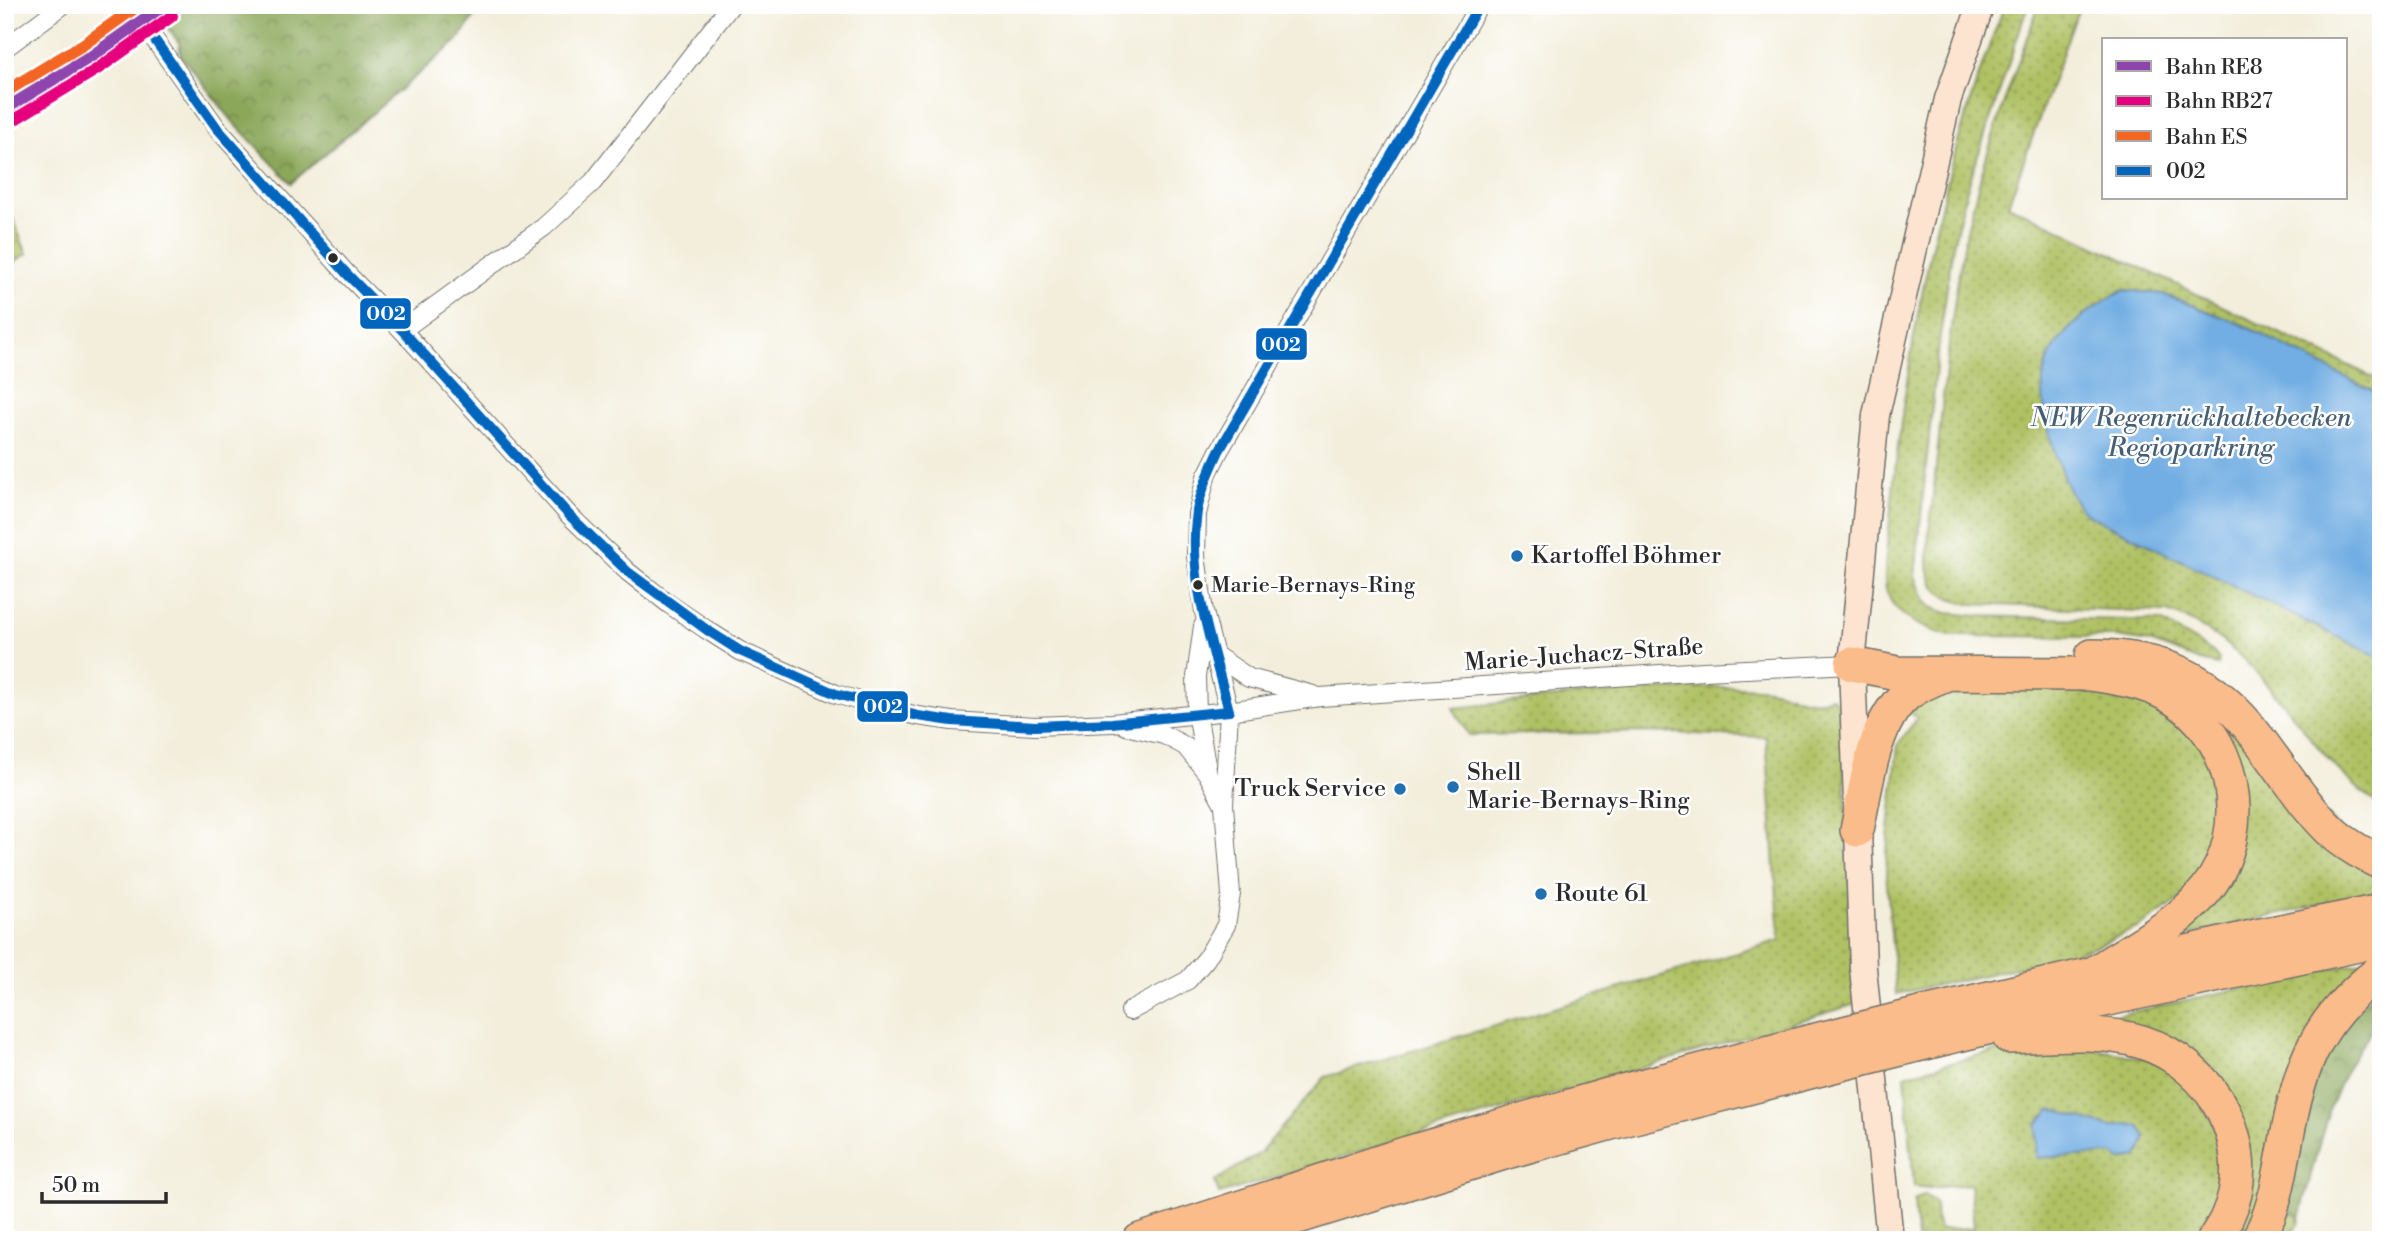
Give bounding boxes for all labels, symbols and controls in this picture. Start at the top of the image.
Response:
legend [2102,38,2348,200]
text: Bahn RE8 [2165,55,2263,81]
text: Bahn RB27 [2165,89,2273,115]
text: Bahn ES [2165,125,2247,151]
text: 002 [2166,159,2205,185]
unlabelled marker [326,251,340,265]
line badge: 002 [359,297,412,330]
text: 002 [366,302,406,326]
line badge: 002 [1255,327,1308,361]
text: 002 [1261,333,1301,357]
water label: NEW Regenrückhaltebecken Regioparkring [2029,402,2352,464]
place label: Kartoffel Böhmer [1531,541,1721,571]
marker: Kartoffel Böhmer [1509,548,1525,564]
place label: Marie-Bernays-Ring [1211,572,1416,599]
marker: Marie-Bernays-Ring [1191,578,1205,592]
street label: Marie-Juchacz-Straße [1464,632,1704,678]
line badge: 002 [856,690,909,723]
text: 002 [863,695,903,719]
place label: Shell Marie-Bernays-Ring [1467,758,1690,816]
place label: Truck Service [1234,774,1386,804]
marker: Shell Marie-Bernays-Ring [1445,779,1461,795]
marker: Truck Service [1392,781,1408,797]
place label: Route 61 [1555,879,1649,909]
marker: Route 61 [1533,886,1549,902]
scale bar [42,1161,166,1205]
text: 50 m [52,1173,100,1199]

